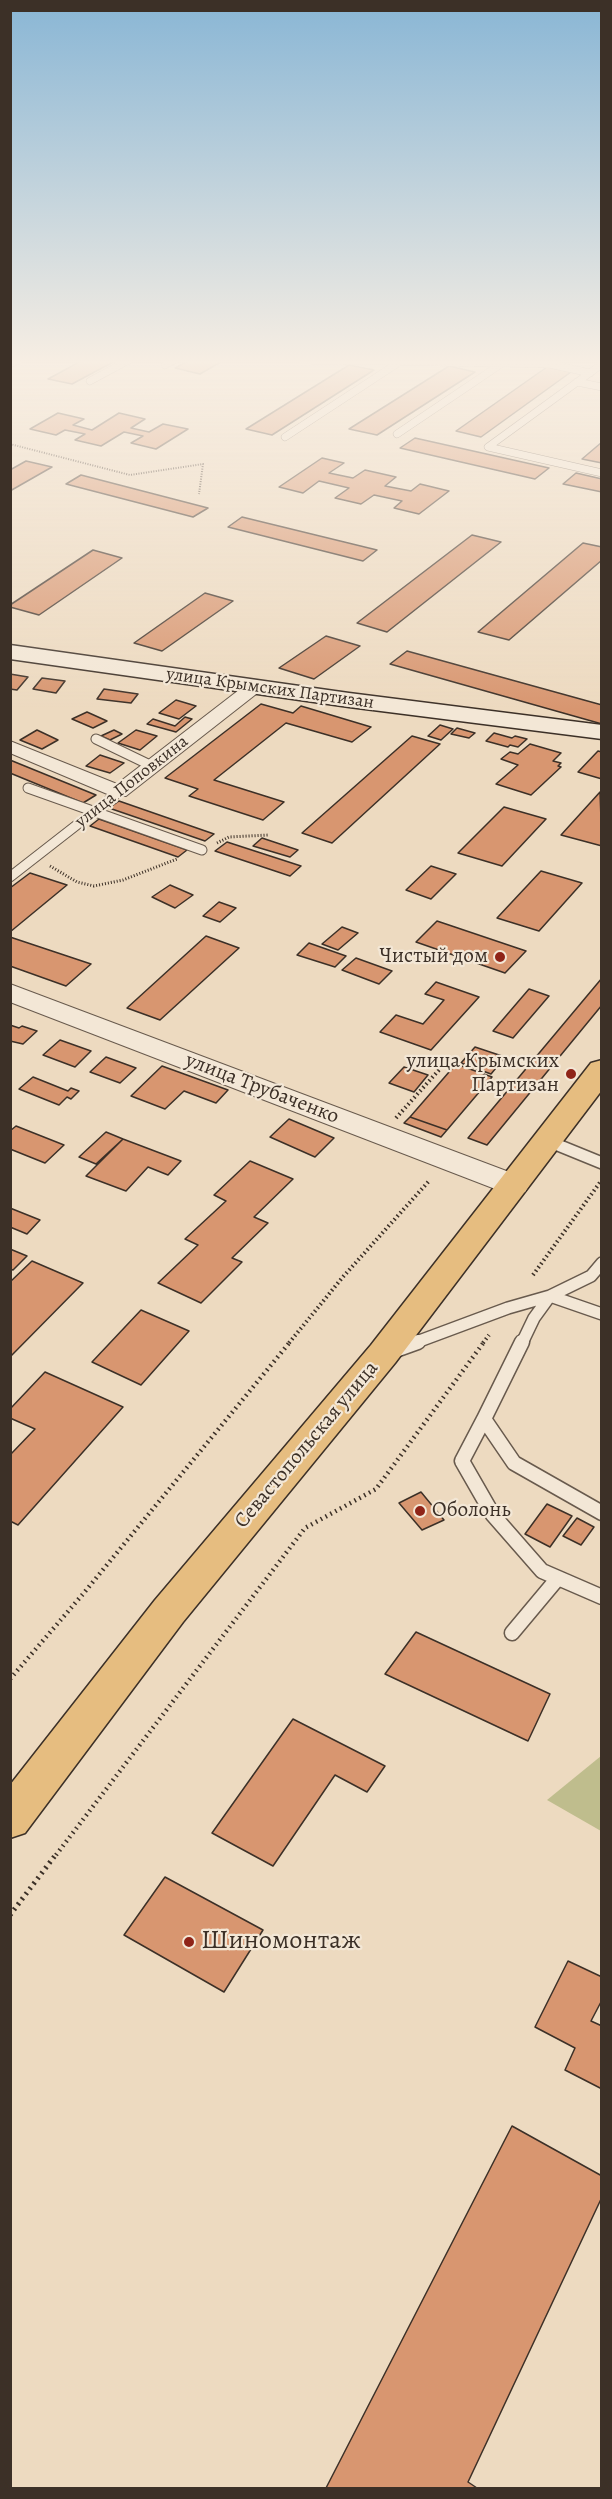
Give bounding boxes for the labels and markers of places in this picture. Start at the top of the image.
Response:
place label: Чистый дом [379,944,488,970]
marker: Чистый дом [493,950,507,964]
place label: улица Крымских Партизан [407,1049,559,1099]
marker: улица Крымских Партизан [564,1067,578,1081]
place label: Оболонь [432,1498,511,1524]
marker: Оболонь [413,1504,427,1518]
place label: Шиномонтаж [201,1926,361,1958]
marker: Шиномонтаж [182,1935,196,1949]

